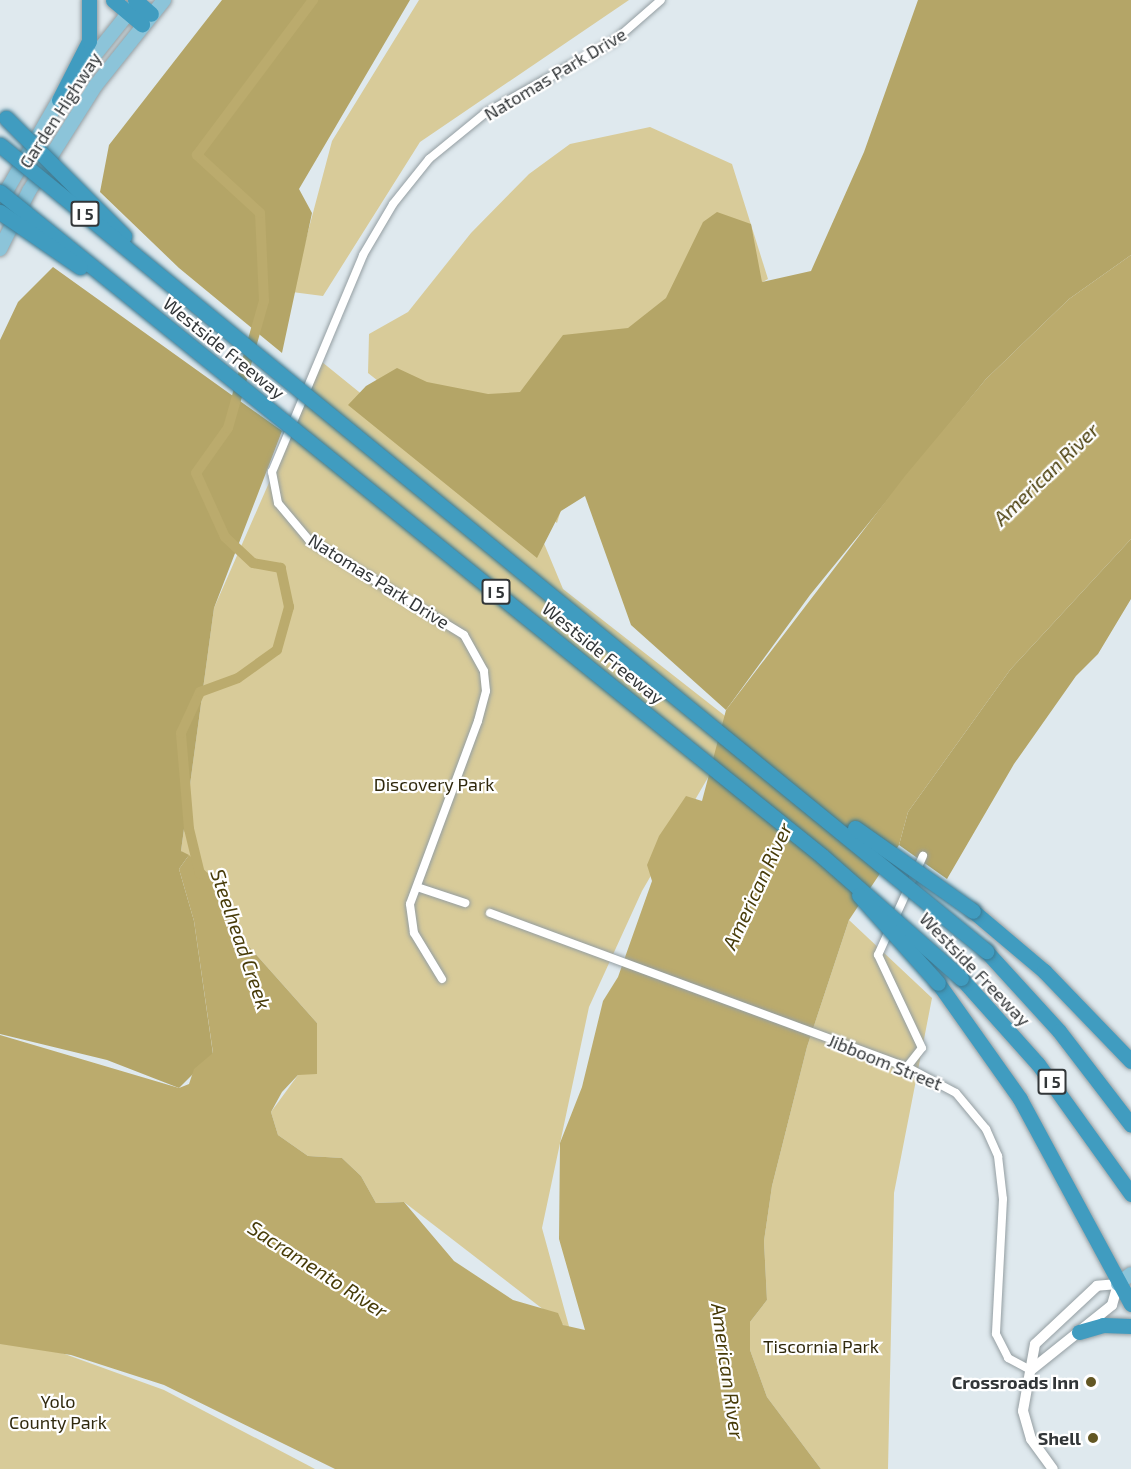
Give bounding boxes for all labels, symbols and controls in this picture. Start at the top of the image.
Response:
street label: Natomas Park Drive [480,23,630,125]
street label: Garden Highway [14,48,106,172]
road number: I 5 [70,201,100,227]
street label: Westside Freeway [159,292,289,404]
water label: American River [988,418,1104,530]
street label: Natomas Park Drive [305,529,453,633]
road number: I 5 [481,579,511,605]
street label: Westside Freeway [538,597,668,709]
park label: Discovery Park [374,773,494,795]
water label: American River [717,819,797,953]
water label: Steelhead Creek [206,866,276,1012]
street label: Westside Freeway [915,908,1035,1030]
street label: Jibboom Street [825,1029,945,1095]
road number: I 5 [1037,1069,1067,1095]
water label: Sacramento River [244,1215,392,1323]
water label: American River [707,1301,749,1441]
park label: Tiscornia Park [763,1335,879,1357]
place label: Crossroads Inn [952,1371,1079,1393]
marker: Crossroads Inn [1084,1375,1098,1389]
park label: Yolo County Park [9,1391,107,1434]
place label: Shell [1038,1427,1081,1449]
marker: Shell [1086,1431,1100,1445]

